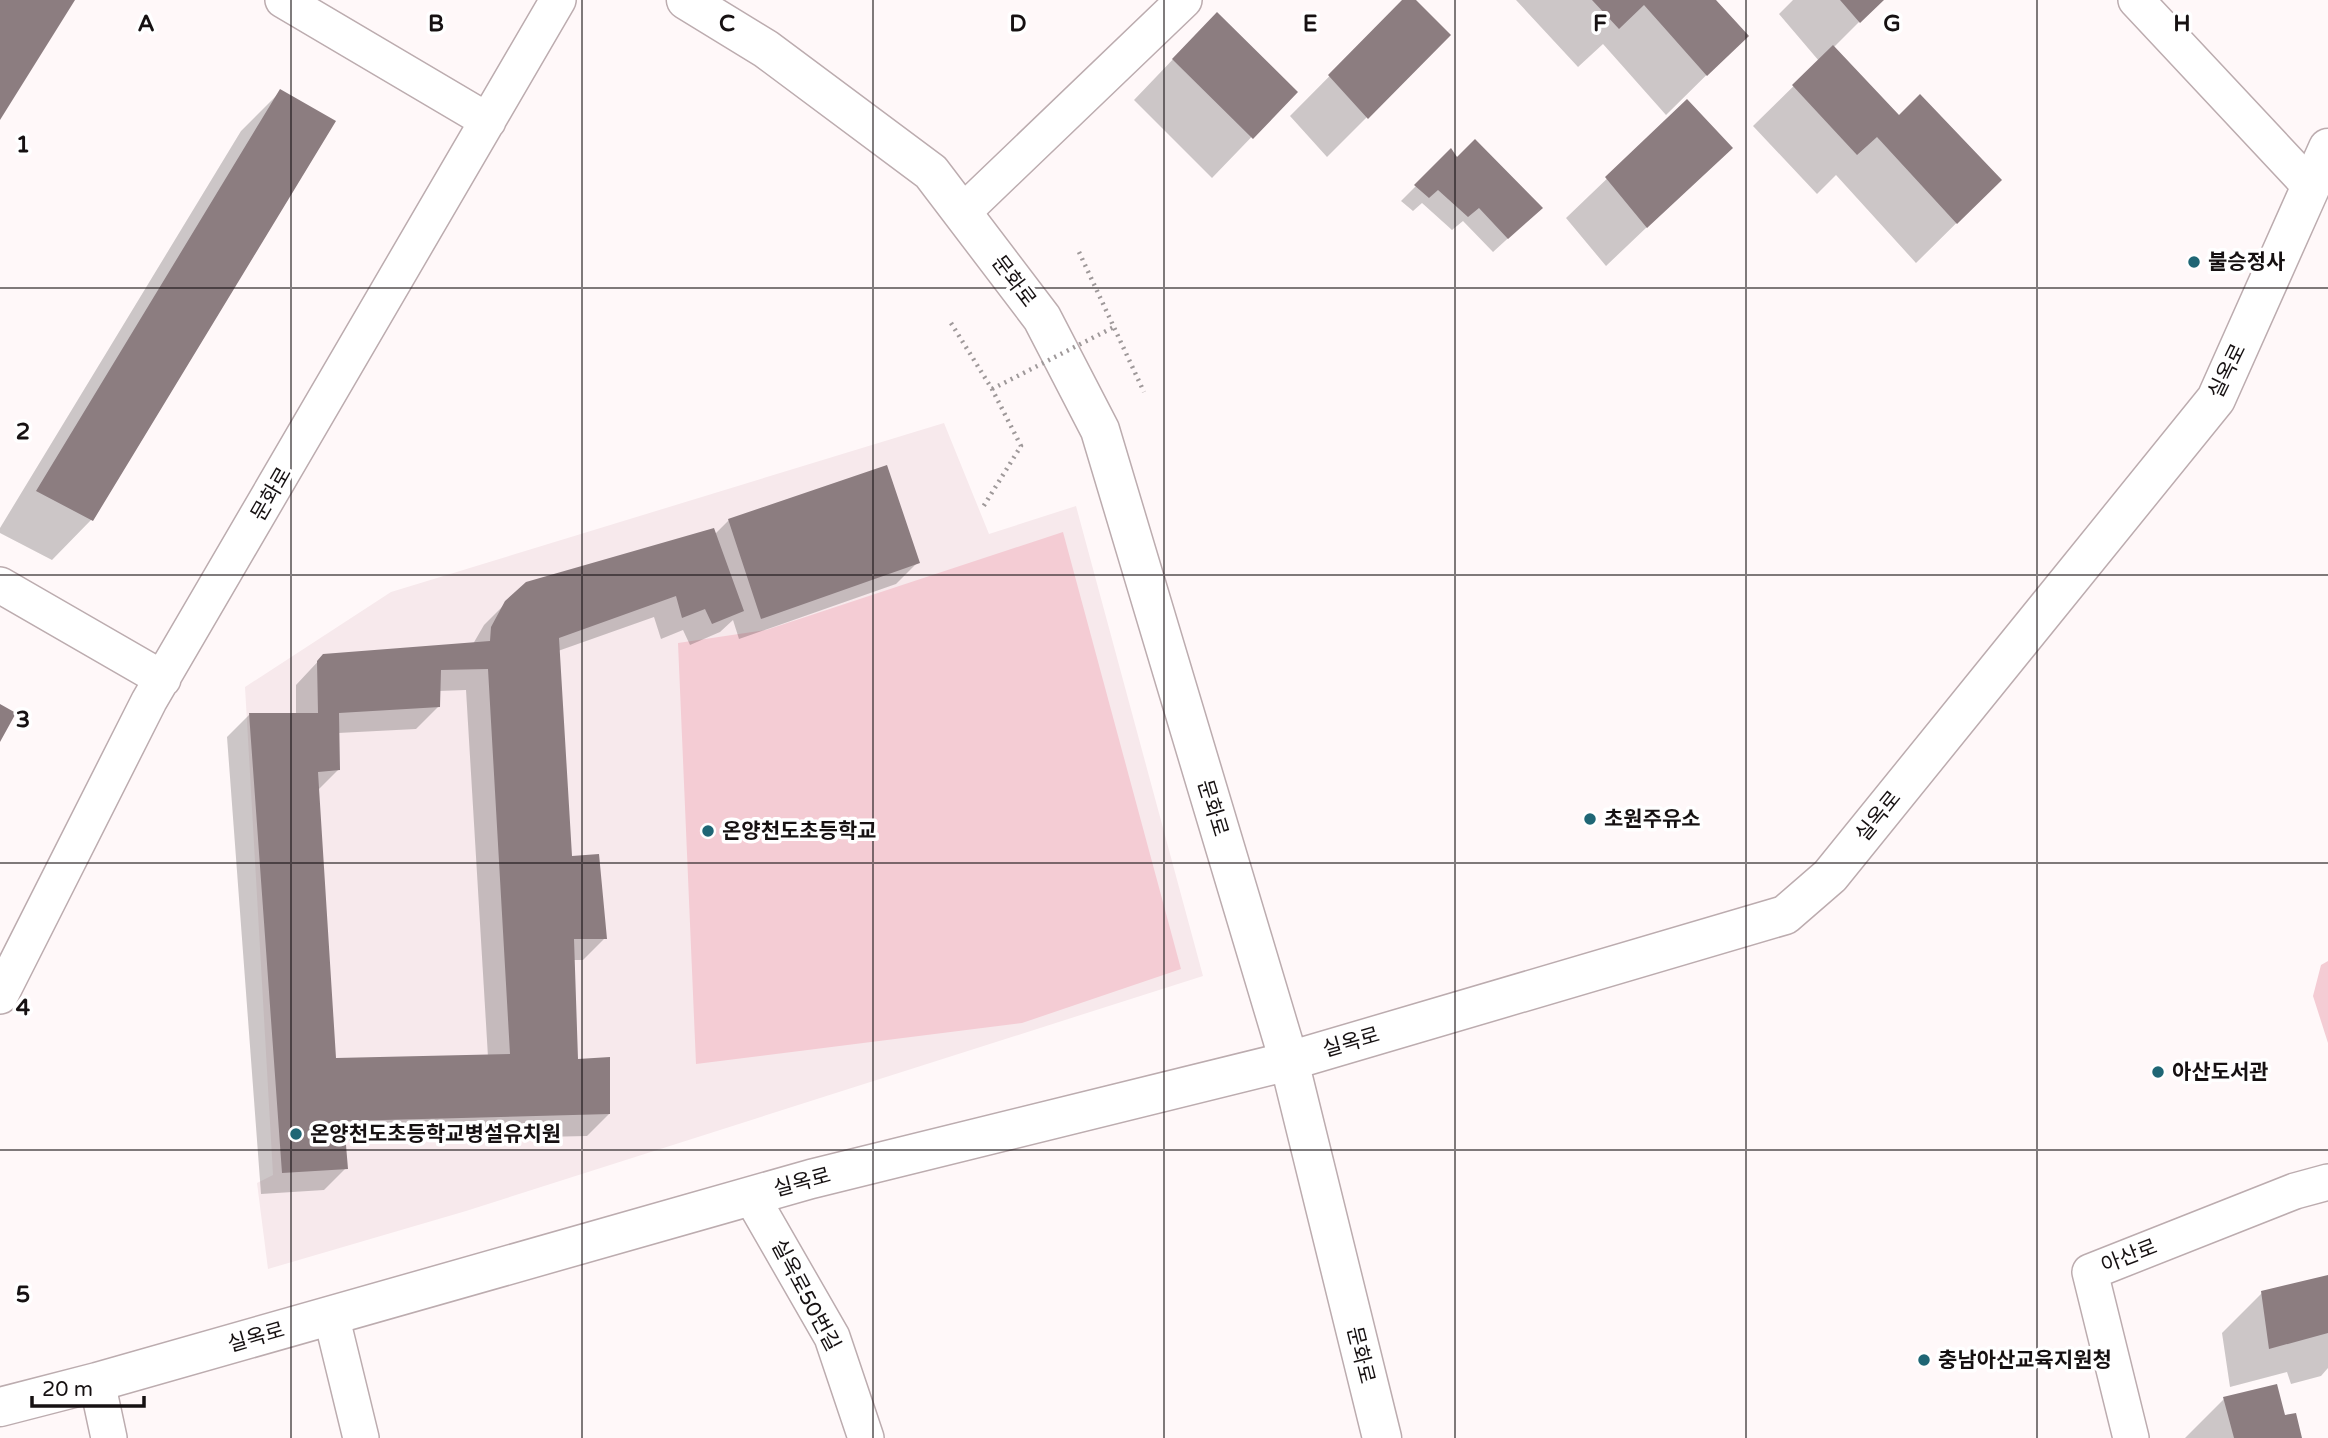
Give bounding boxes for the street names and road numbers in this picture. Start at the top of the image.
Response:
street label: 문화로 [986,251,1041,312]
street label: 실옥로 [2204,340,2251,403]
street label: 문화로 [246,463,297,526]
street label: 문화로 [1192,777,1233,840]
street label: 실옥로 [1850,786,1906,847]
street label: 실옥로 [1320,1022,1382,1062]
street label: 실옥로 [771,1163,833,1202]
street label: 아산로 [2098,1234,2161,1279]
street label: 실옥로50번길 [766,1235,845,1355]
street label: 실옥로 [225,1317,287,1357]
street label: 문화로 [1341,1324,1380,1386]

